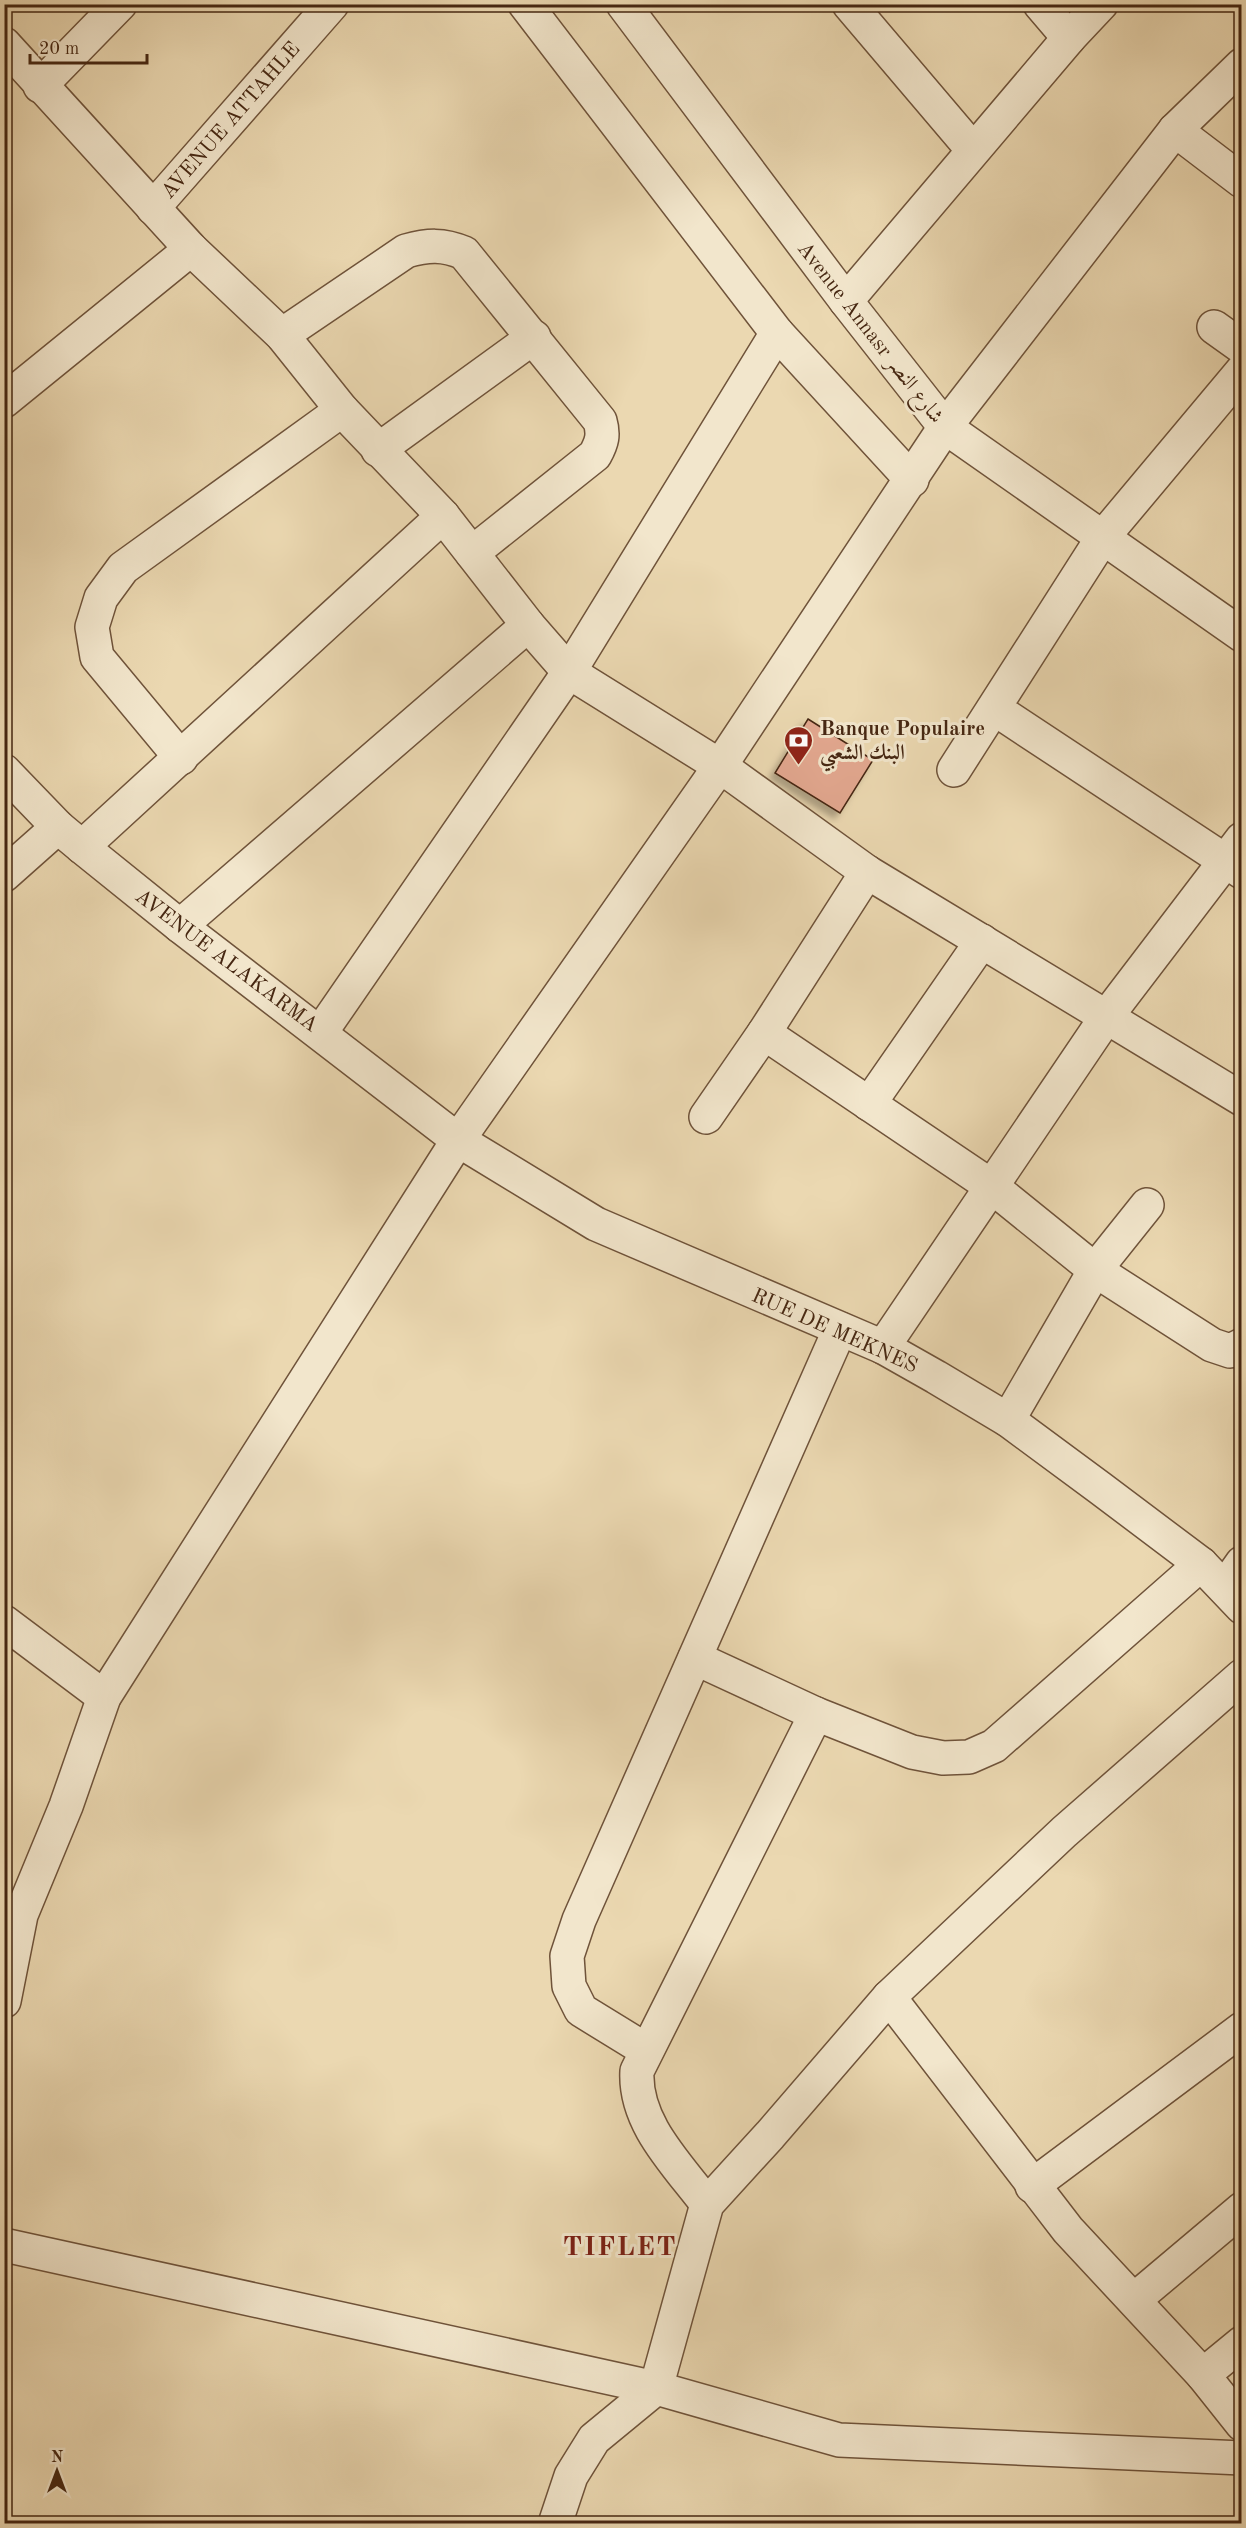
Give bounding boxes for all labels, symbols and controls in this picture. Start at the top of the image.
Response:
scale bar [30,27,147,65]
street label: AVENUE ATTAHLE [158,39,305,203]
text: 20 m [39,40,79,58]
street label: Avenue Annasr شارع النصر [788,238,947,431]
place label: Banque Populaire البنك الشعبي [820,719,985,772]
bank icon: Banque Populaire البنك الشعبي [783,724,815,766]
street label: AVENUE ALAKARMA [131,886,321,1037]
street label: RUE DE MEKNES [748,1285,921,1377]
district label: TIFLET [563,2234,677,2261]
north arrow [27,2441,87,2501]
text: N [51,2450,64,2466]

